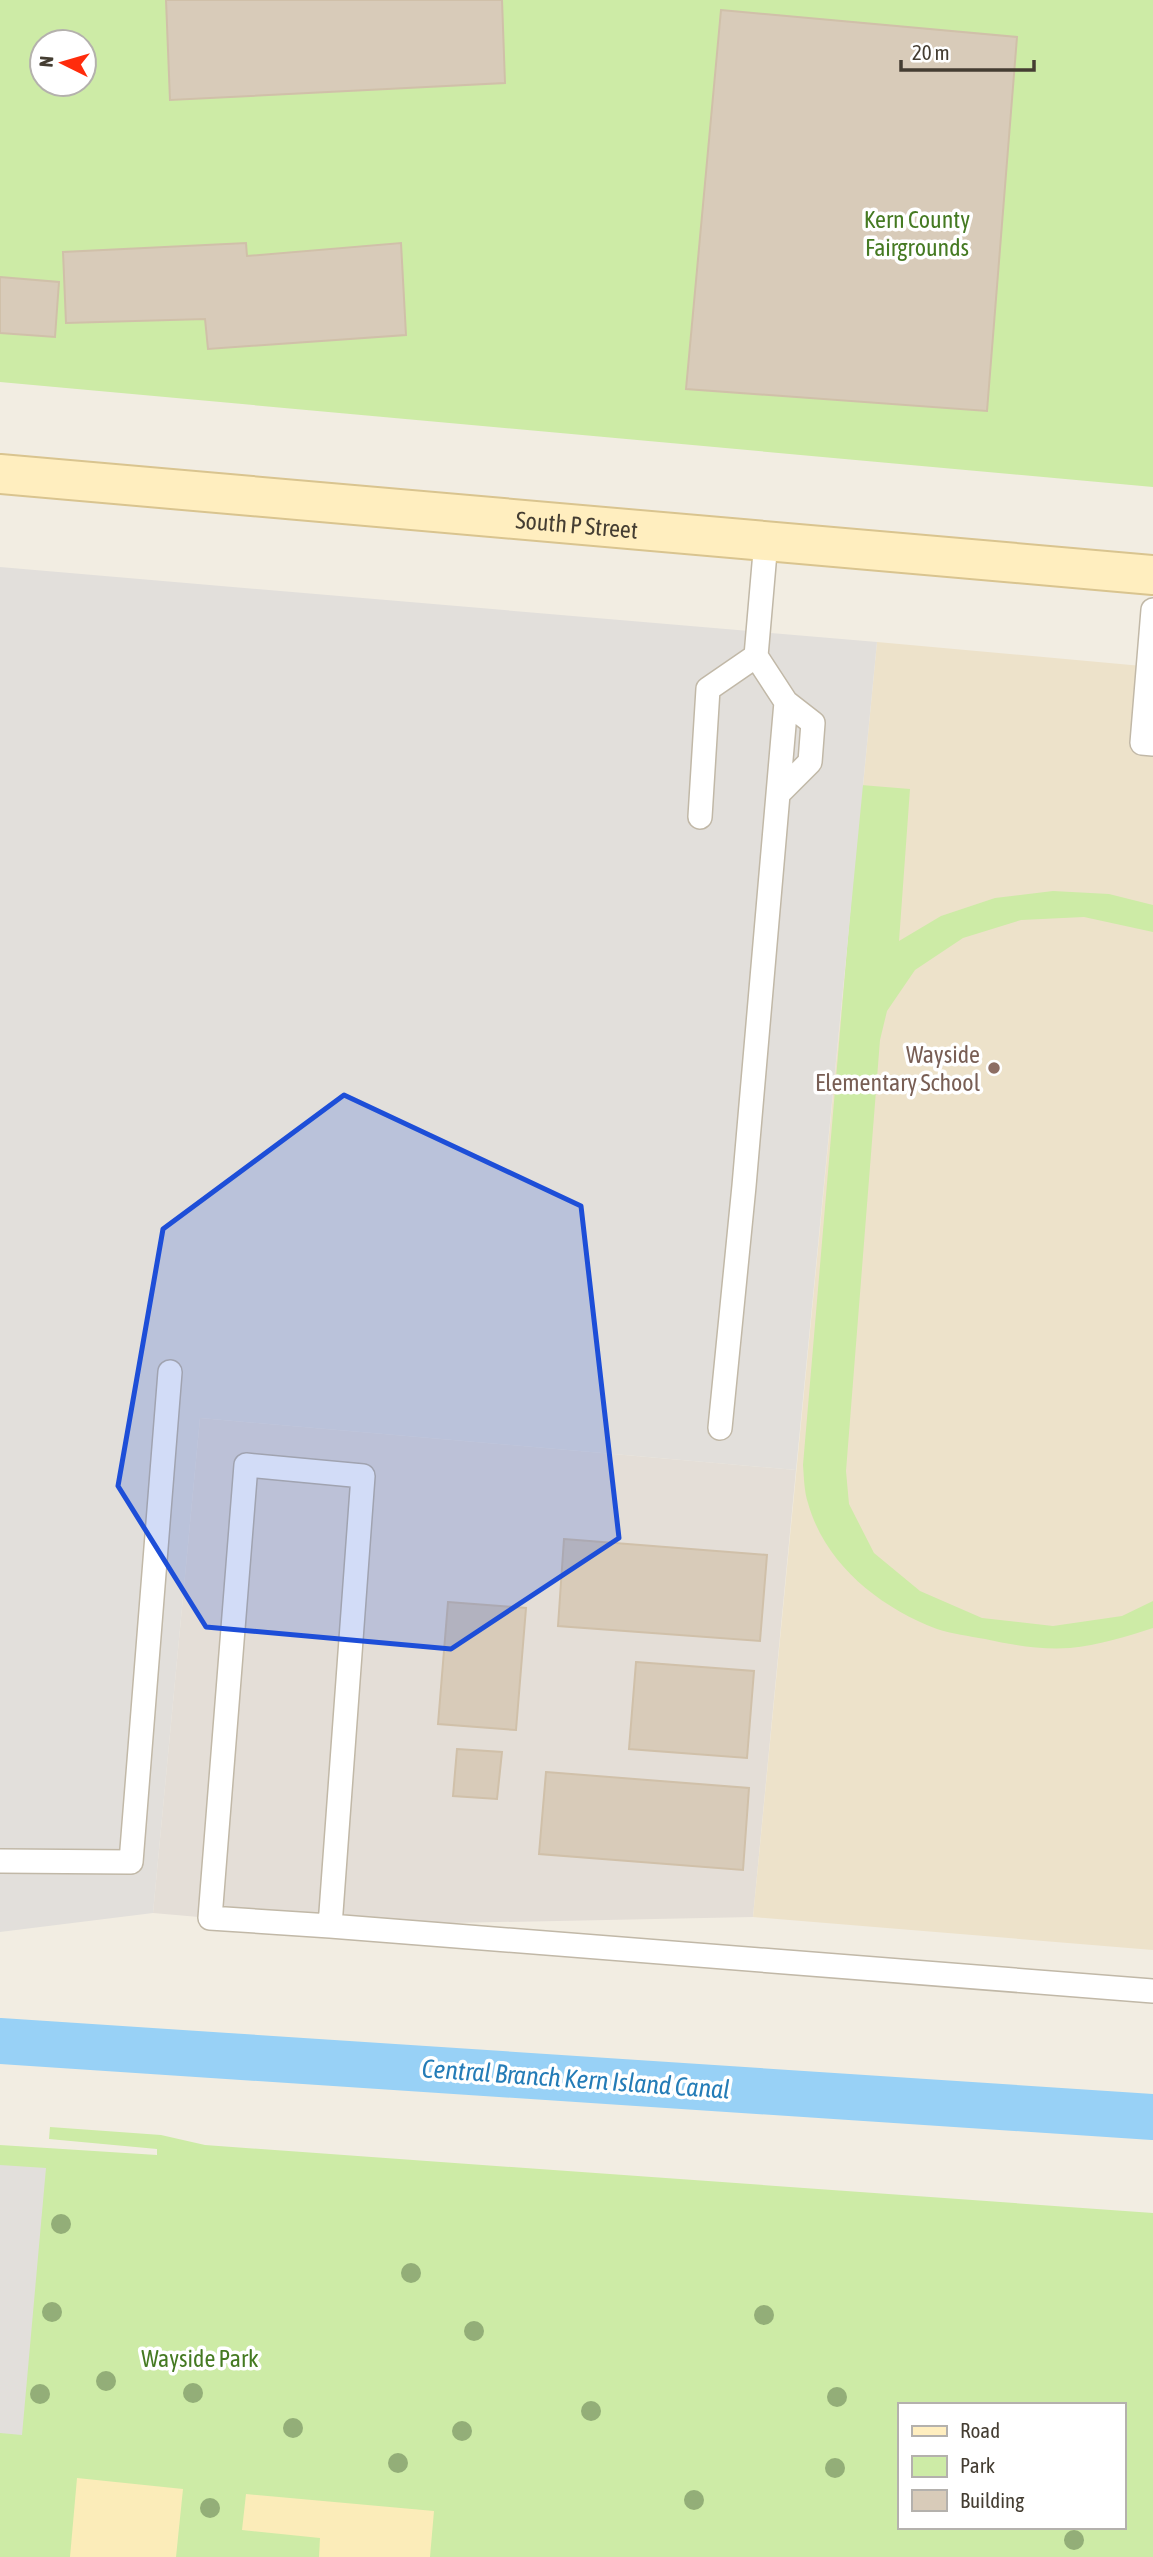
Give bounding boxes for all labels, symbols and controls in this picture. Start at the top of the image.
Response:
north arrow [28,28,98,98]
scale bar [901,28,1034,72]
text: 20 m [912,40,950,64]
text: N [35,55,58,68]
park label: Kern County Fairgrounds [864,206,970,261]
street label: South P Street [515,506,639,543]
place label: Wayside Elementary School [815,1041,981,1096]
marker: Wayside Elementary School [986,1060,1002,1076]
water label: Central Branch Kern Island Canal [421,2053,731,2105]
park label: Wayside Park [141,2345,259,2372]
legend [898,2403,1125,2529]
text: Road [960,2418,1000,2442]
text: Park [960,2453,995,2477]
text: Building [960,2488,1024,2512]

